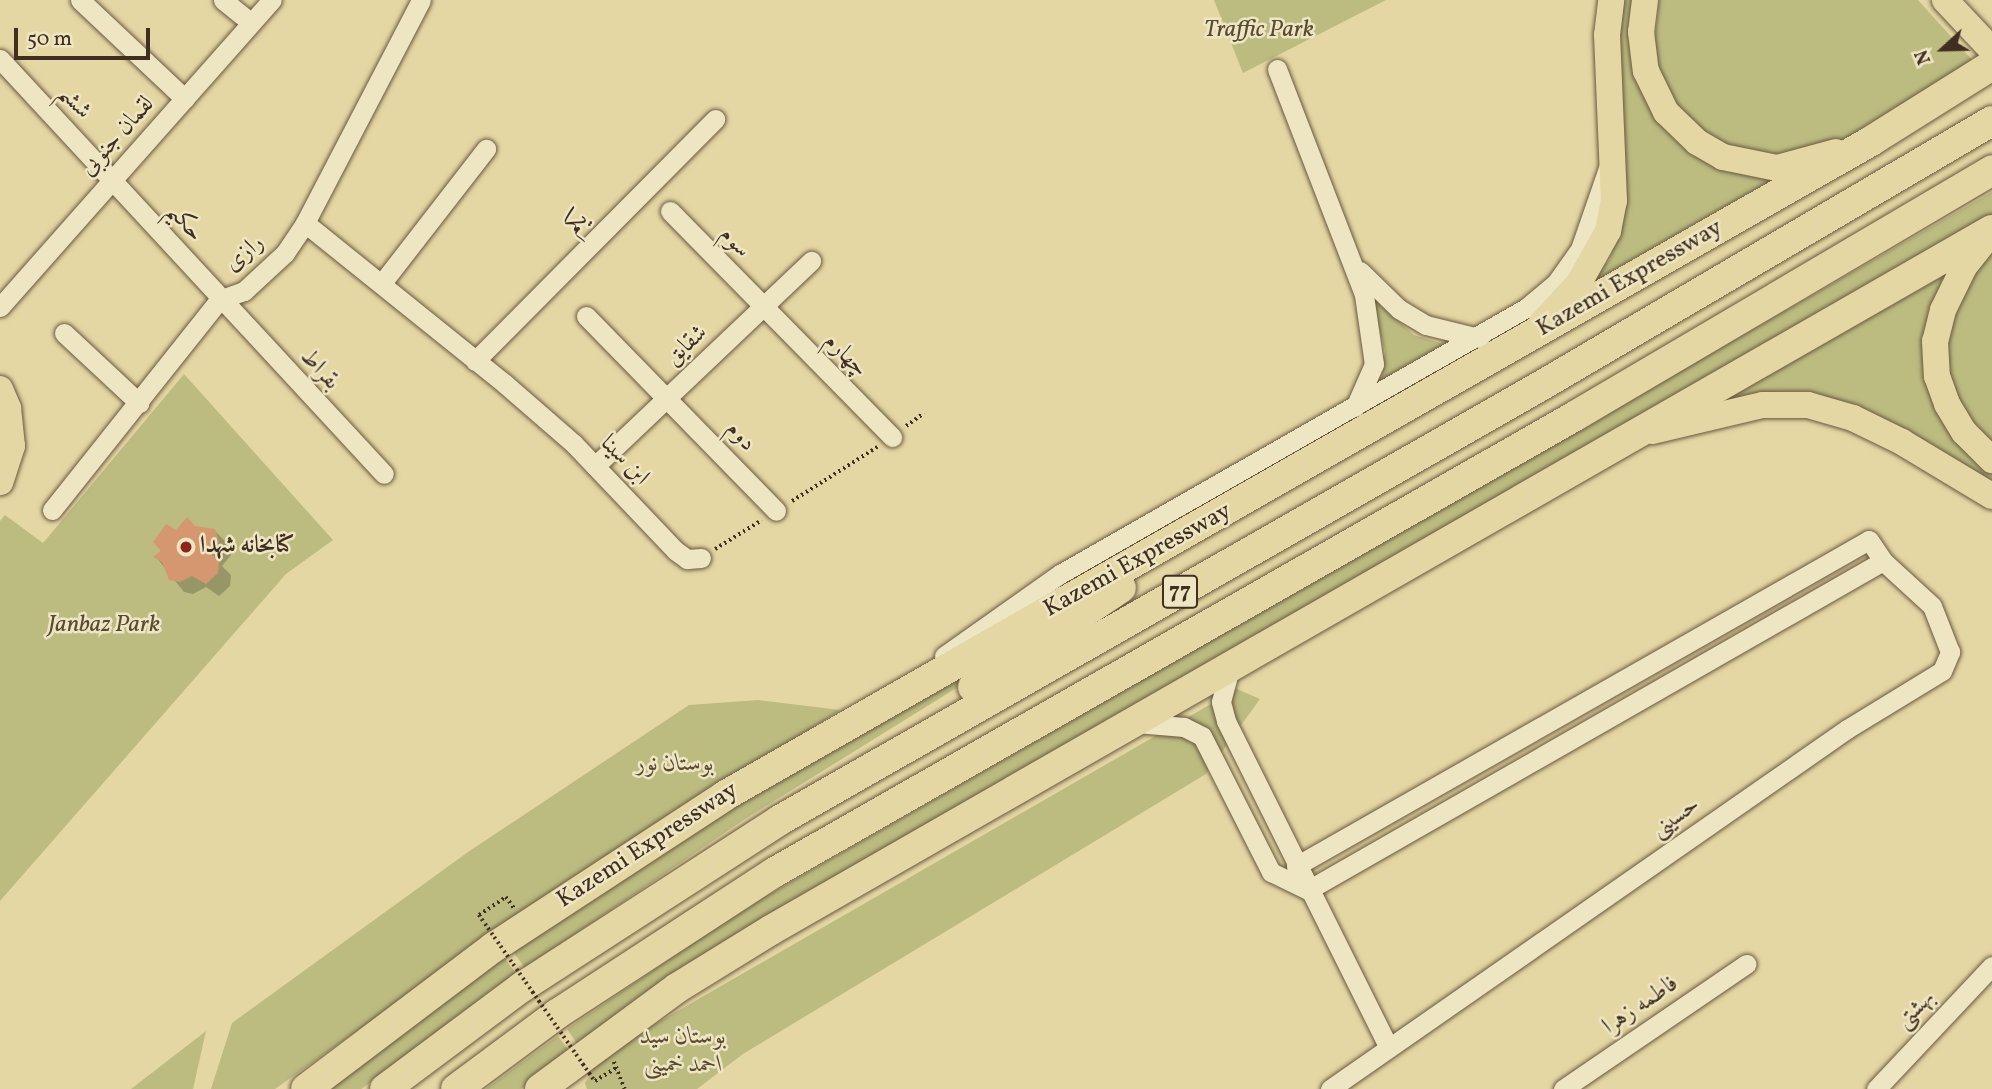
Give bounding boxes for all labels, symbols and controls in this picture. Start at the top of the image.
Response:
scale bar [18,14,154,58]
north arrow [1908,14,1978,84]
park label: Traffic Park [1204,17,1314,45]
text: 50 m [27,25,72,54]
text: N [1909,46,1938,68]
street label: ششم [51,80,97,126]
street label: لقمان جنوبی [75,91,161,183]
street label: حکیم [159,198,209,248]
street label: یکم [559,205,595,241]
street label: Kazemi Expressway [1532,214,1728,344]
street label: سوم [712,221,756,265]
street label: رازی [219,229,271,279]
street label: شقایق [660,319,714,373]
street label: چهارم [817,328,873,384]
street label: بقراط [293,343,345,397]
street label: دوم [719,416,761,458]
street label: ابن سینا [593,430,655,492]
street label: Kazemi Expressway [1039,498,1237,624]
place label: کتابخانه شهدا [200,533,294,561]
marker: کتابخانه شهدا [178,539,194,555]
road number: 77 [1161,572,1199,612]
park label: Janbaz Park [48,612,160,640]
park label: بوستان نور [636,751,714,779]
street label: Kazemi Expressway [552,777,744,915]
street label: حسینی [1646,791,1706,845]
street label: فاطمه زهرا [1598,970,1684,1042]
street label: بهشتی [1890,984,1942,1036]
park label: بوستان سید احمد خمینی [640,1024,726,1080]

